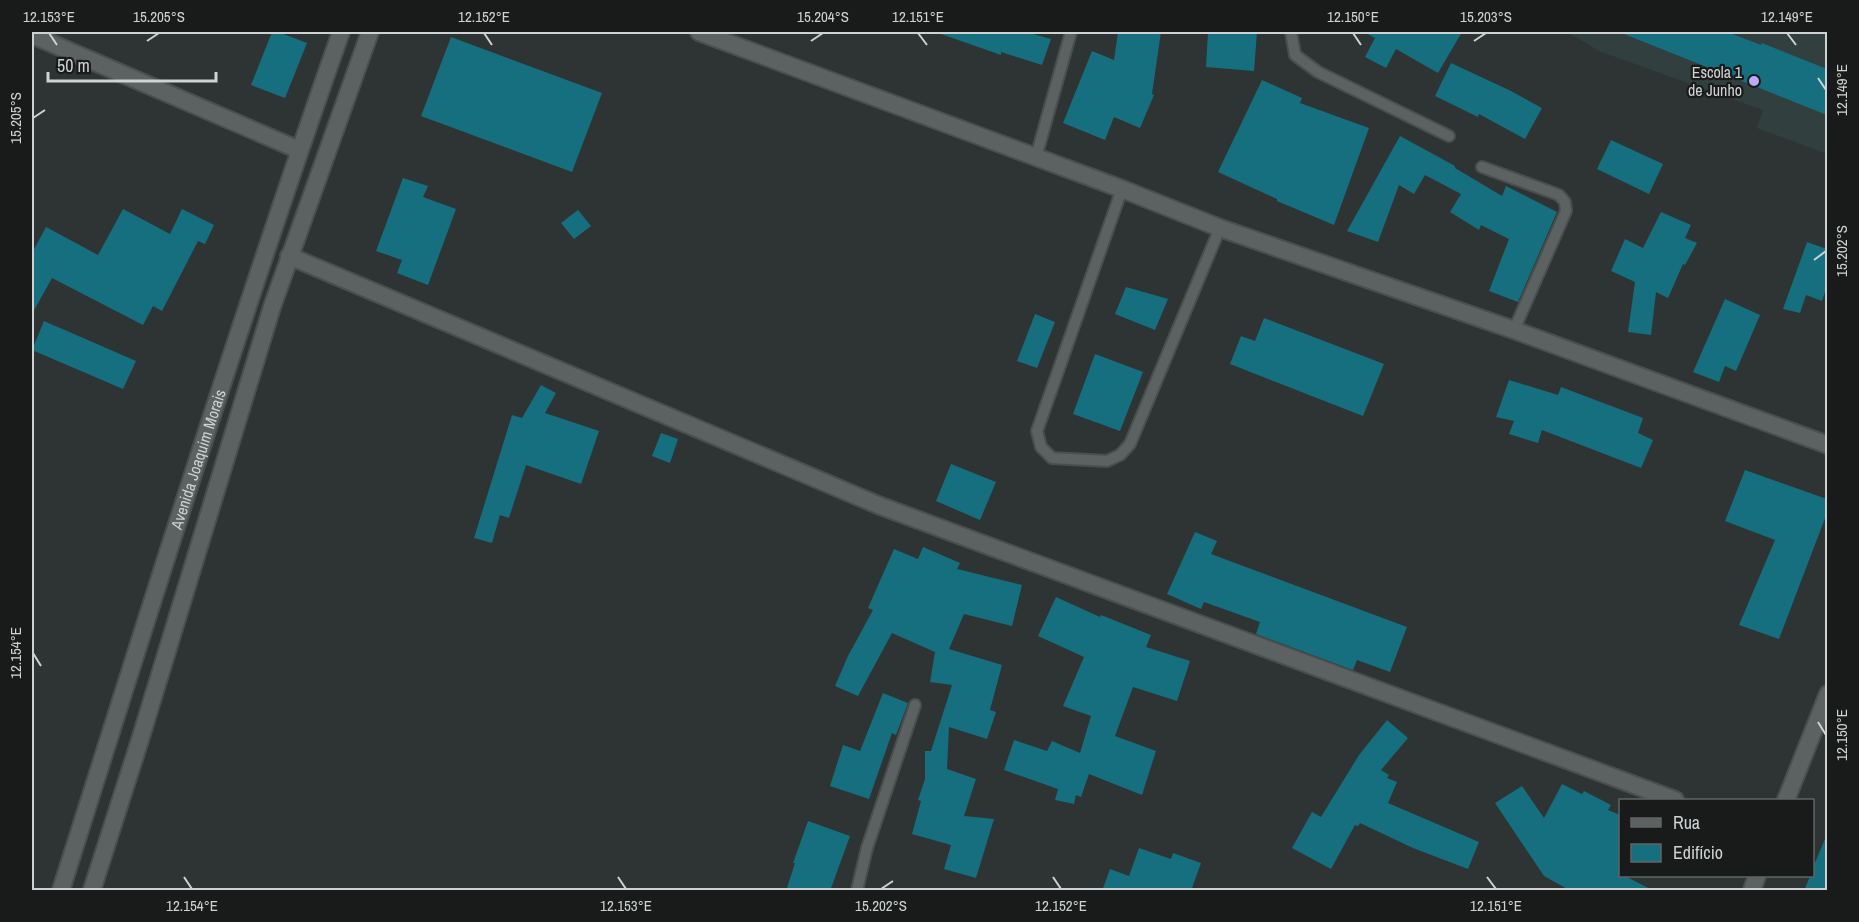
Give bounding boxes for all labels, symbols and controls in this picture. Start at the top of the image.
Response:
text: 12.153°E [23,6,75,27]
text: 15.205°S [133,6,185,27]
text: 12.152°E [458,6,510,27]
text: 15.204°S [797,6,849,27]
text: 12.151°E [892,6,944,27]
text: 12.150°E [1327,6,1379,27]
text: 15.203°S [1460,6,1512,27]
text: 12.149°E [1761,6,1813,27]
scale bar [48,45,216,83]
text: 50 m [57,53,90,78]
place label: Escola 1 de Junho [1688,61,1743,101]
text: 12.149°E [1831,64,1852,116]
marker: Escola 1 de Junho [1747,74,1761,88]
text: 15.205°S [5,92,26,144]
text: 15.202°S [1831,225,1852,277]
street label: Avenida Joaquim Morais [165,386,231,533]
text: 12.154°E [5,627,26,679]
text: 12.150°E [1831,709,1852,761]
legend [1619,799,1814,877]
text: Rua [1673,810,1700,835]
text: Edifício [1673,840,1723,865]
text: 12.154°E [166,895,218,916]
text: 12.153°E [600,895,652,916]
text: 15.202°S [855,895,907,916]
text: 12.152°E [1035,895,1087,916]
text: 12.151°E [1470,895,1522,916]

